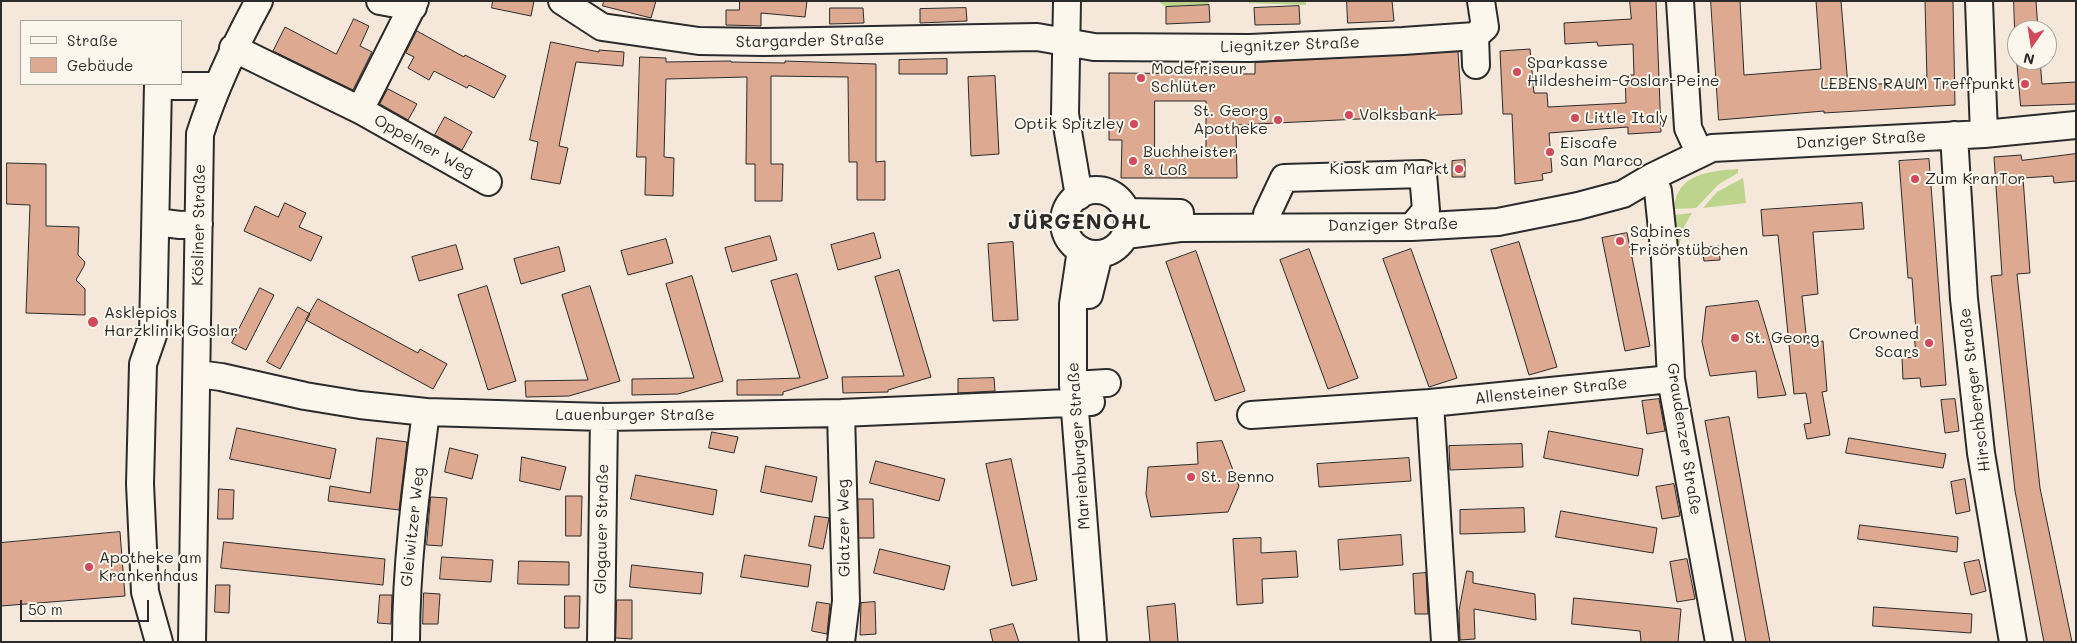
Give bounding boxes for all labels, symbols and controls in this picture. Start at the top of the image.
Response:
legend [20,20,182,85]
north arrow [2007,20,2057,70]
text: Straße [67,30,118,50]
street label: Stargarder Straße [736,30,884,52]
street label: Liegnitzer Straße [1220,33,1360,57]
text: N [2021,49,2036,70]
place label: Sparkasse Hildesheim-Goslar-Peine [1527,53,1720,91]
text: Gebäude [67,55,133,75]
place label: Modefriseur Schlüter [1151,59,1247,97]
marker: Sparkasse Hildesheim-Goslar-Peine [1511,66,1523,78]
marker: Modefriseur Schlüter [1135,72,1147,84]
place label: LEBENS RAUM Treffpunkt [1820,74,2015,94]
marker: LEBENS RAUM Treffpunkt [2019,78,2031,90]
place label: St. Georg Apotheke [1193,101,1268,139]
place label: Volksbank [1359,105,1437,125]
place label: Little Italy [1585,108,1668,128]
marker: Volksbank [1343,109,1355,121]
street label: Oppelner Weg [371,111,477,181]
marker: Little Italy [1569,112,1581,124]
place label: Optik Spitzley [1014,114,1124,134]
marker: St. Georg Apotheke [1272,114,1284,126]
marker: Optik Spitzley [1128,118,1140,130]
street label: Danziger Straße [1796,127,1926,153]
place label: Eiscafe San Marco [1560,133,1643,171]
place label: Buchheister & Loß [1143,142,1237,180]
marker: Eiscafe San Marco [1544,146,1556,158]
marker: Buchheister & Loß [1127,155,1139,167]
place label: Kiosk am Markt [1329,159,1449,179]
marker: Kiosk am Markt [1453,163,1465,175]
street label: Kösliner Straße [188,164,210,286]
place label: Zum KranTor [1925,169,2025,189]
marker: Zum KranTor [1909,173,1921,185]
district label: JÜRGENOHL [1007,210,1153,236]
street label: Danziger Straße [1328,214,1458,236]
place label: Sabines Frisörstübchen [1630,222,1748,260]
marker: Sabines Frisörstübchen [1614,235,1626,247]
place label: Asklepios Harzklinik Goslar [104,303,238,341]
street label: Hirschberger Straße [1955,307,1995,473]
marker: Asklepios Harzklinik Goslar [86,315,100,329]
place label: Crowned Scars [1849,324,1919,362]
place label: St. Georg [1745,328,1819,348]
marker: St. Georg [1729,332,1741,344]
marker: Crowned Scars [1923,337,1935,349]
street label: Marienburger Straße [1064,362,1094,530]
street label: Graudenzer Straße [1663,362,1705,516]
street label: Allensteiner Straße [1474,373,1628,409]
street label: Lauenburger Straße [555,405,715,425]
street label: Glogauer Straße [591,464,613,594]
street label: Gleiwitzer Weg [397,466,429,588]
place label: St. Benno [1201,467,1274,487]
marker: St. Benno [1185,471,1197,483]
street label: Glatzer Weg [834,479,854,577]
place label: Apotheke am Krankenhaus [99,548,202,586]
marker: Apotheke am Krankenhaus [83,561,95,573]
scale bar [22,590,151,622]
text: 50 m [28,599,63,619]

